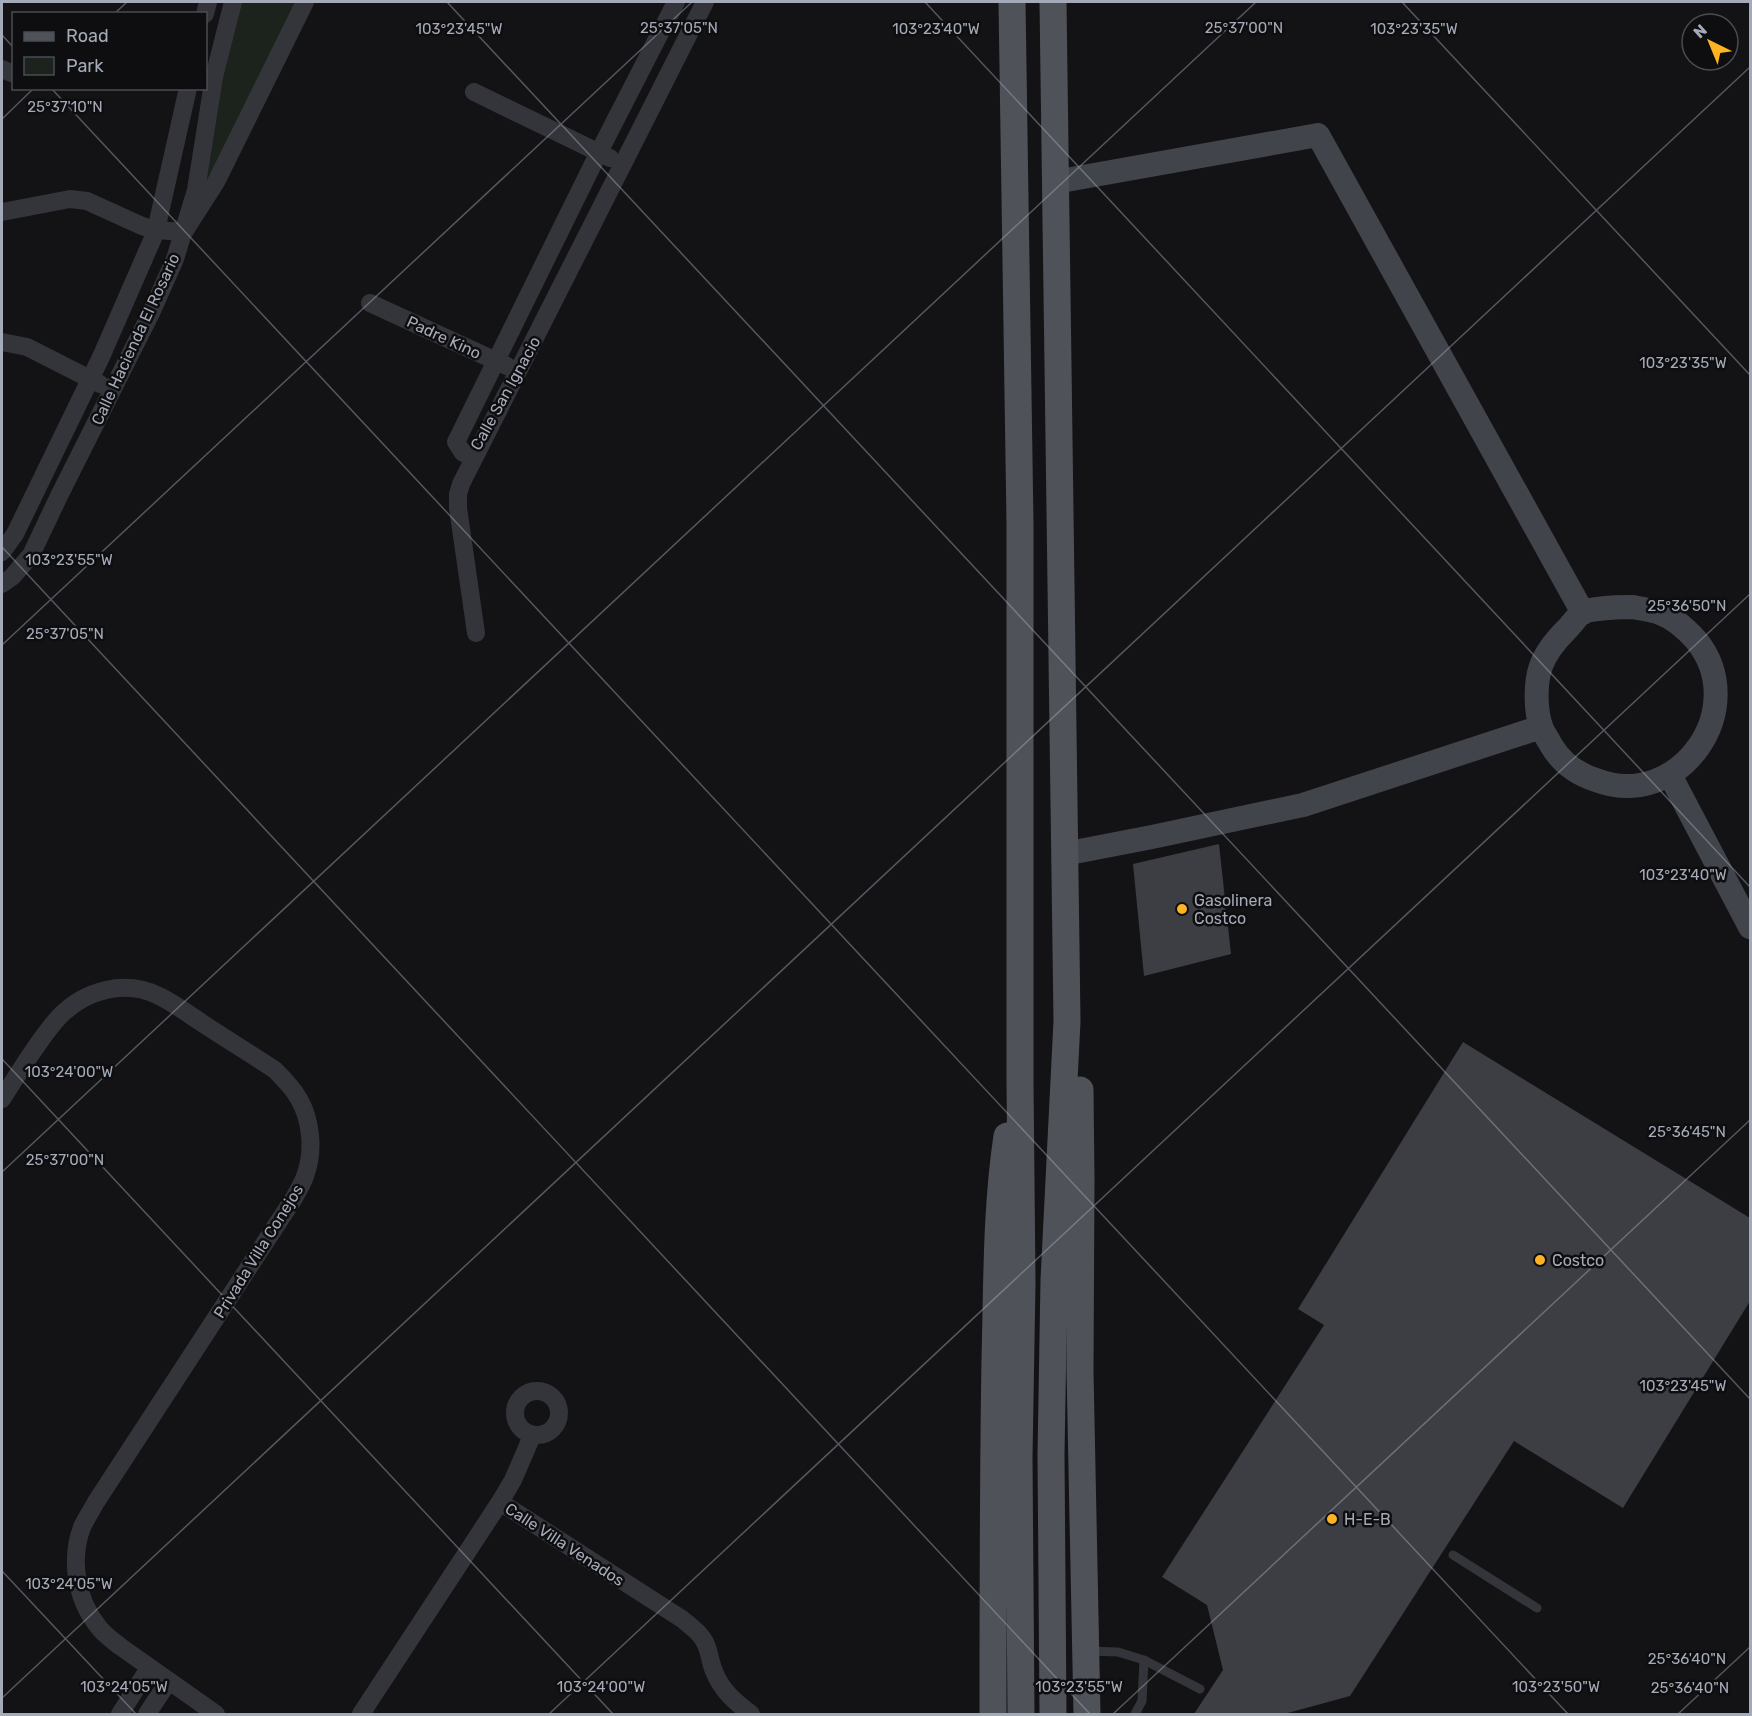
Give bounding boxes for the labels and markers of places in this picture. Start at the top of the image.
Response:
place label: Gasolinera Costco [1194,891,1272,928]
marker: Gasolinera Costco [1175,902,1189,916]
place label: Costco [1552,1251,1604,1270]
marker: Costco [1533,1253,1547,1267]
place label: H-E-B [1344,1510,1391,1529]
marker: H-E-B [1325,1512,1339,1526]

